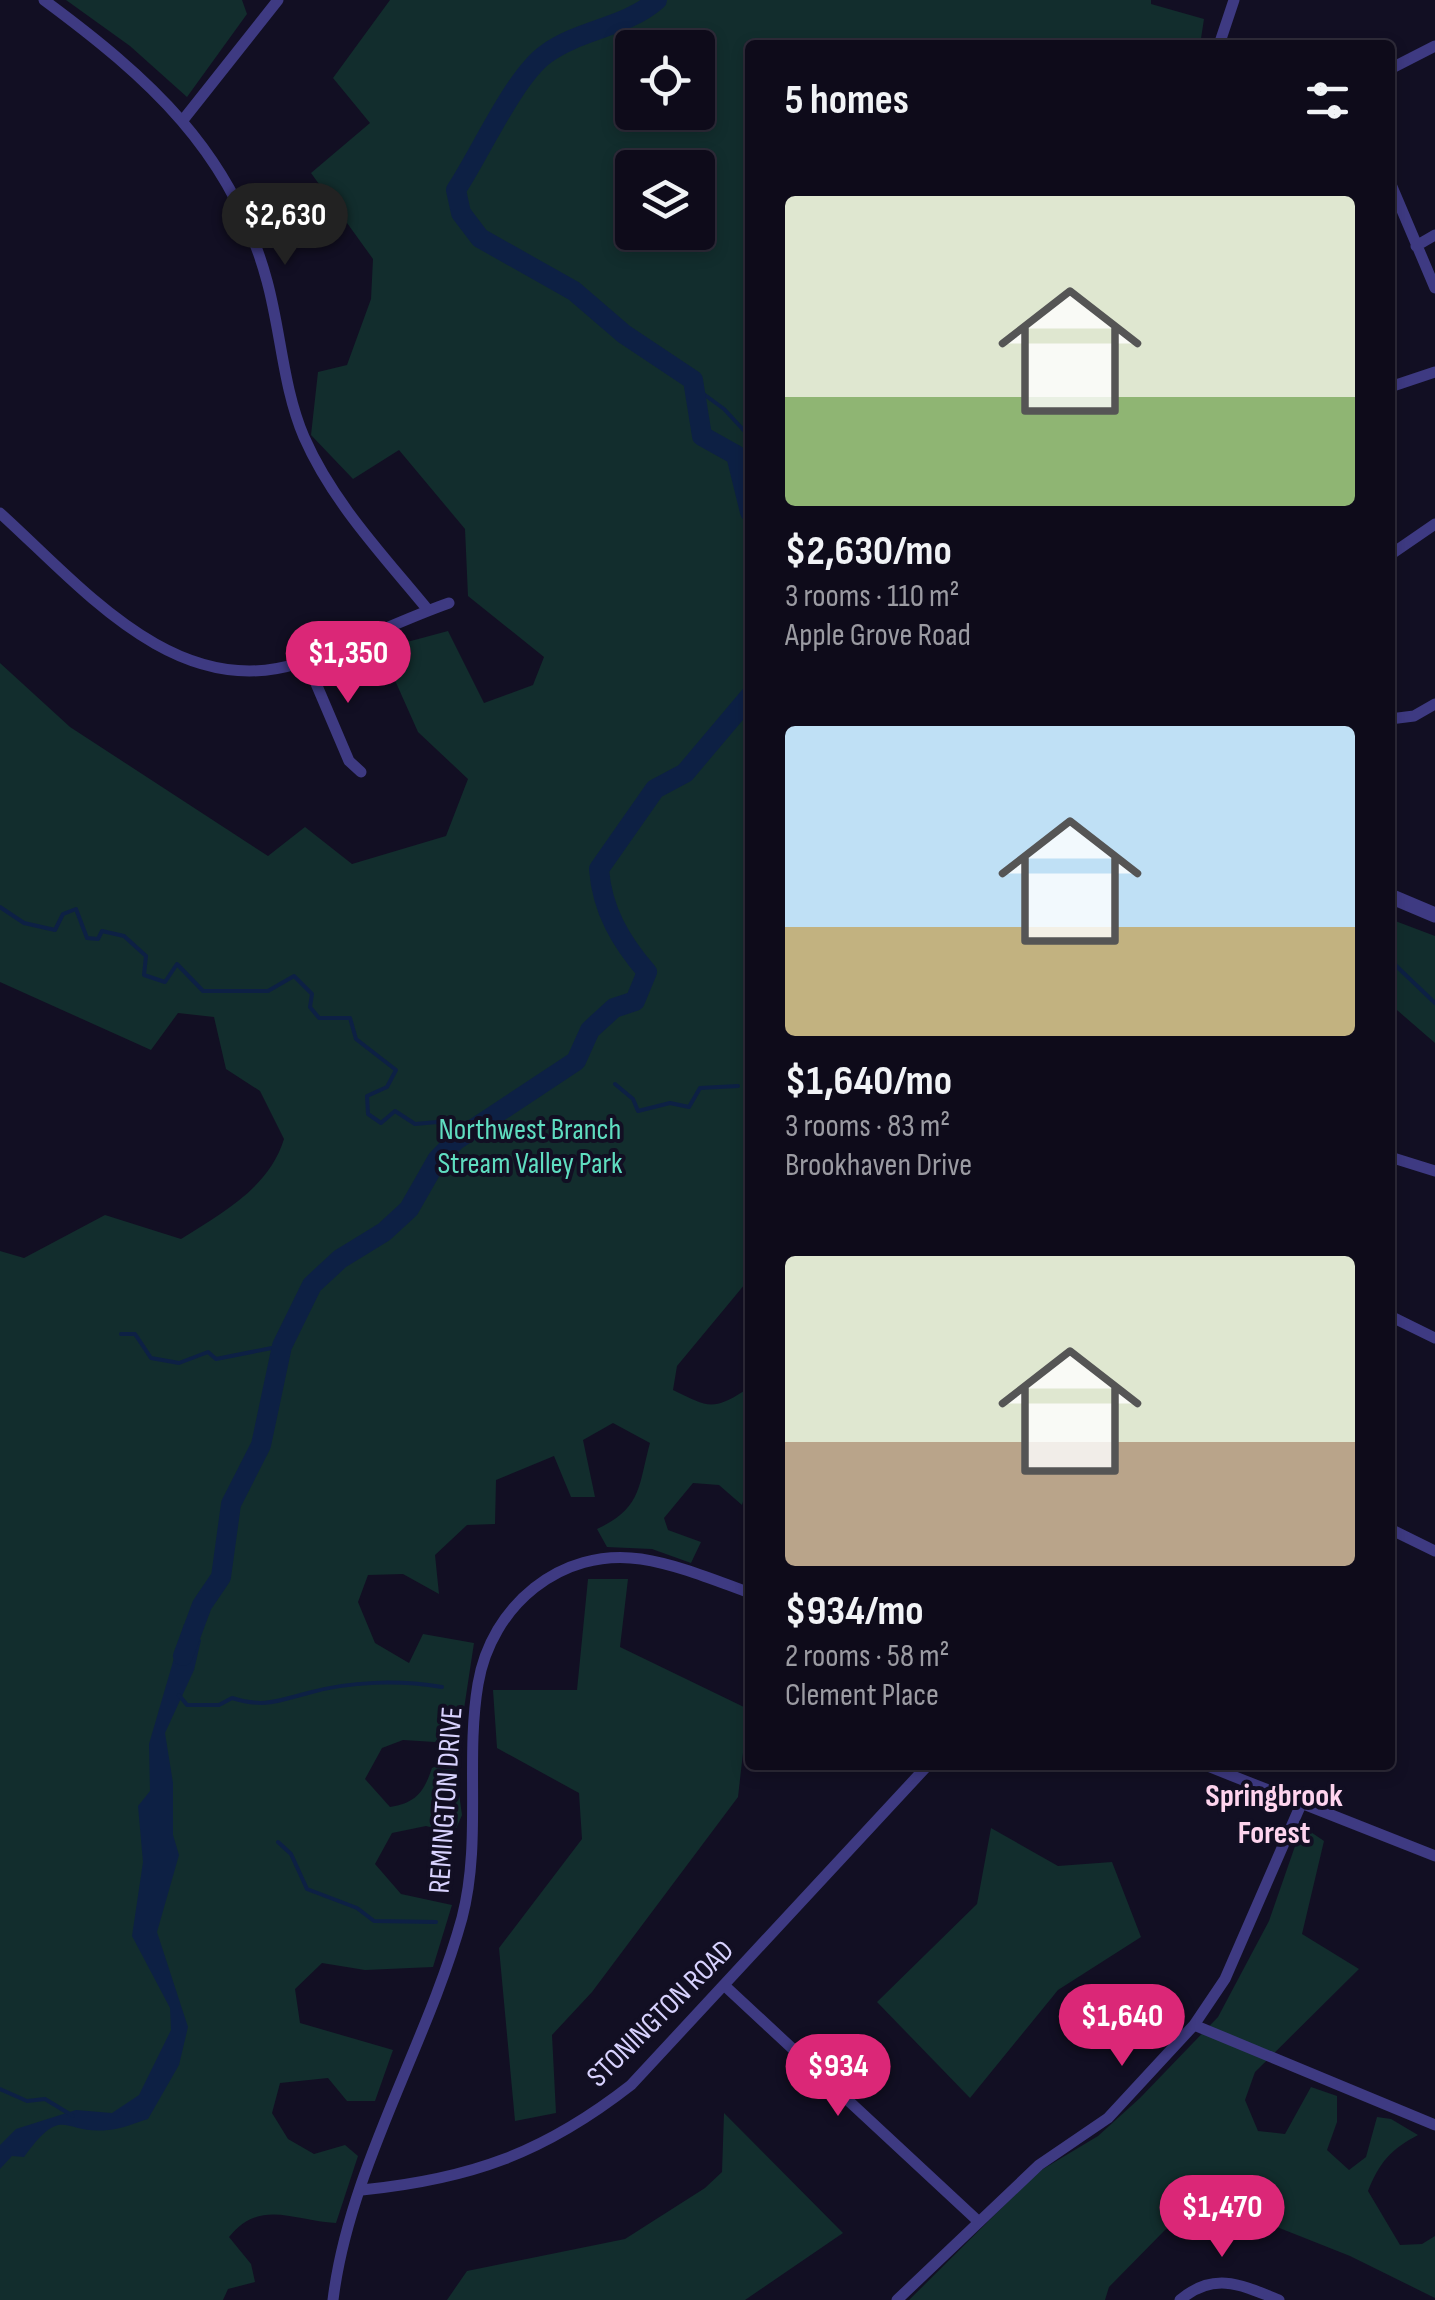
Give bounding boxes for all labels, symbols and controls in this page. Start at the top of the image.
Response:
map controls [615,30,715,250]
button: locate [615,30,715,130]
icon: filters [1300,73,1355,128]
text: 5 homes [785,75,909,126]
button: layers [615,150,715,250]
pin: $2,630 [204,183,366,268]
text: $2,630 [244,196,326,235]
icon: home [980,261,1160,441]
text: $2,630/mo [785,526,952,577]
text: 3 rooms · 110 m² [785,577,960,616]
text: Apple Grove Road [785,616,971,655]
pin: $1,350 [267,621,429,706]
text: $1,350 [308,634,388,673]
icon: home [980,791,1160,971]
text: $1,640/mo [785,1056,952,1107]
text: 3 rooms · 83 m² [785,1107,950,1146]
park label: Northwest Branch Stream Valley Park [437,1112,623,1182]
text: Brookhaven Drive [785,1146,972,1185]
icon: home [980,1321,1160,1501]
text: $934/mo [785,1586,924,1637]
text: 2 rooms · 58 m² [785,1637,950,1676]
text: Clement Place [785,1676,939,1715]
street label: REMINGTON DRIVE [422,1705,470,1895]
district label: Springbrook Forest [1205,1777,1343,1853]
street label: STONINGTON ROAD [580,1933,742,2095]
pin: $1,640 [1041,1984,1203,2069]
text: $1,640 [1081,1997,1163,2036]
pin: $934 [779,2034,897,2119]
text: $934 [808,2047,868,2086]
pin: $1,470 [1141,2175,1303,2260]
text: $1,470 [1182,2188,1262,2227]

